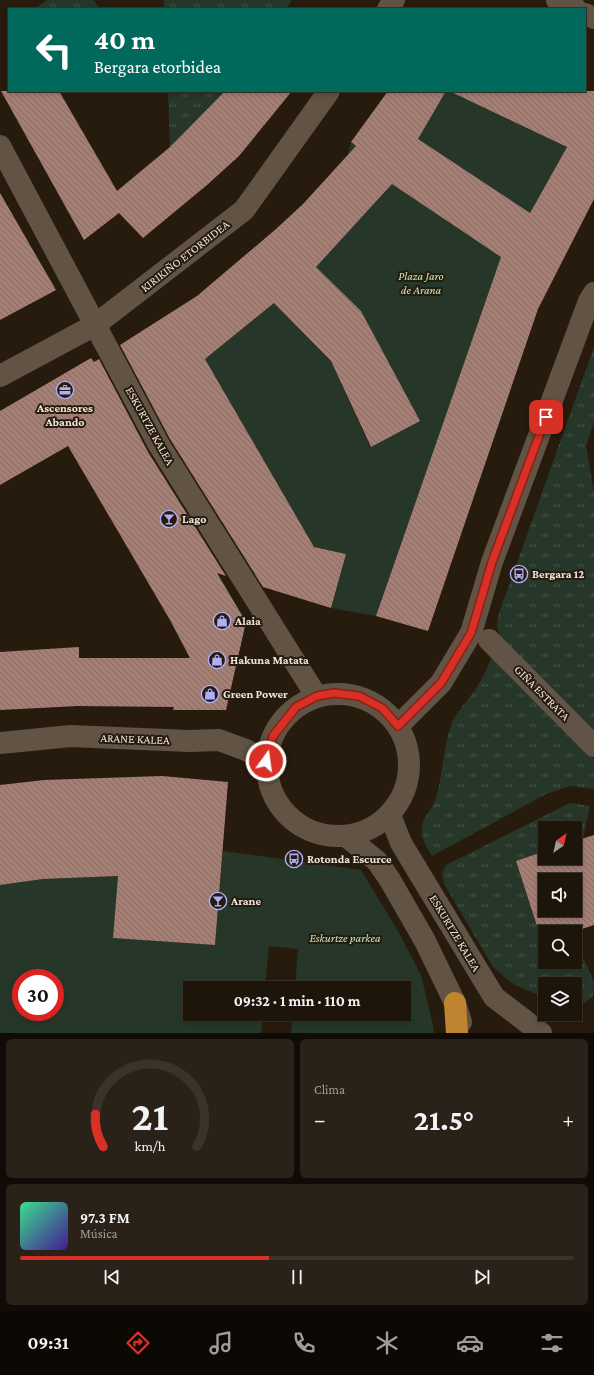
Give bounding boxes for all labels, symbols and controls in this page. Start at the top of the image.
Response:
icon: left [28,24,80,76]
text: 40 m [94,24,155,55]
text: Bergara etorbidea [94,57,221,77]
street label: KIRIKIÑO ETORBIDEA [138,217,232,295]
park label: Plaza Jaro de Arana [398,269,444,297]
office icon: Ascensores Abando [55,380,75,400]
street label: ESKURTZE KALEA [123,384,177,468]
pin [529,400,563,434]
place label: Ascensores Abando [36,401,93,429]
icon: arrive [535,406,557,428]
bar icon: Lago [159,509,179,529]
place label: Lago [182,512,207,526]
bus stop icon: Bergara 12 [509,564,529,584]
place label: Bergara 12 [532,567,584,581]
shop icon: Alaia [212,611,232,631]
place label: Alaia [234,614,261,628]
shop icon: Hakuna Matata [207,650,227,670]
place label: Hakuna Matata [230,653,309,667]
street label: GIÑA ESTRATA [511,662,573,724]
shop icon: Green Power [200,684,220,704]
place label: Green Power [223,687,288,701]
street label: ARANE KALEA [100,731,170,747]
position arrow [245,740,287,782]
north arrow [538,821,582,865]
map controls [538,821,582,1021]
bus stop icon: Rotonda Escurce [284,849,304,869]
place label: Rotonda Escurce [307,852,392,866]
button: sound [538,873,582,917]
bar icon: Arane [208,891,228,911]
street label: ESKURTZE KALEA [427,892,484,974]
place label: Arane [230,894,261,908]
button: search [538,925,582,969]
park label: Eskurtze parkea [309,931,381,945]
speed limit sign: 30 [12,969,64,1021]
button: layers [538,977,582,1021]
text: 09:32 · 1 min · 110 m [234,993,360,1009]
text: Clima [314,1082,345,1097]
text: 21 [132,1092,168,1138]
text: 21.5° [414,1103,474,1136]
text: − [314,1107,326,1132]
text: + [562,1107,574,1132]
text: km/h [135,1137,166,1153]
text: 97.3 FM [80,1210,130,1226]
text: Música [80,1226,118,1241]
icon: previous [101,1266,123,1288]
icon: pause [286,1266,308,1288]
icon: next [471,1266,493,1288]
icon: directions [124,1329,152,1357]
icon: music [207,1329,235,1357]
icon: phone [290,1329,318,1357]
icon: climate [373,1329,401,1357]
icon: car [456,1329,484,1357]
icon: filters [538,1329,566,1357]
text: 09:31 [27,1333,69,1353]

